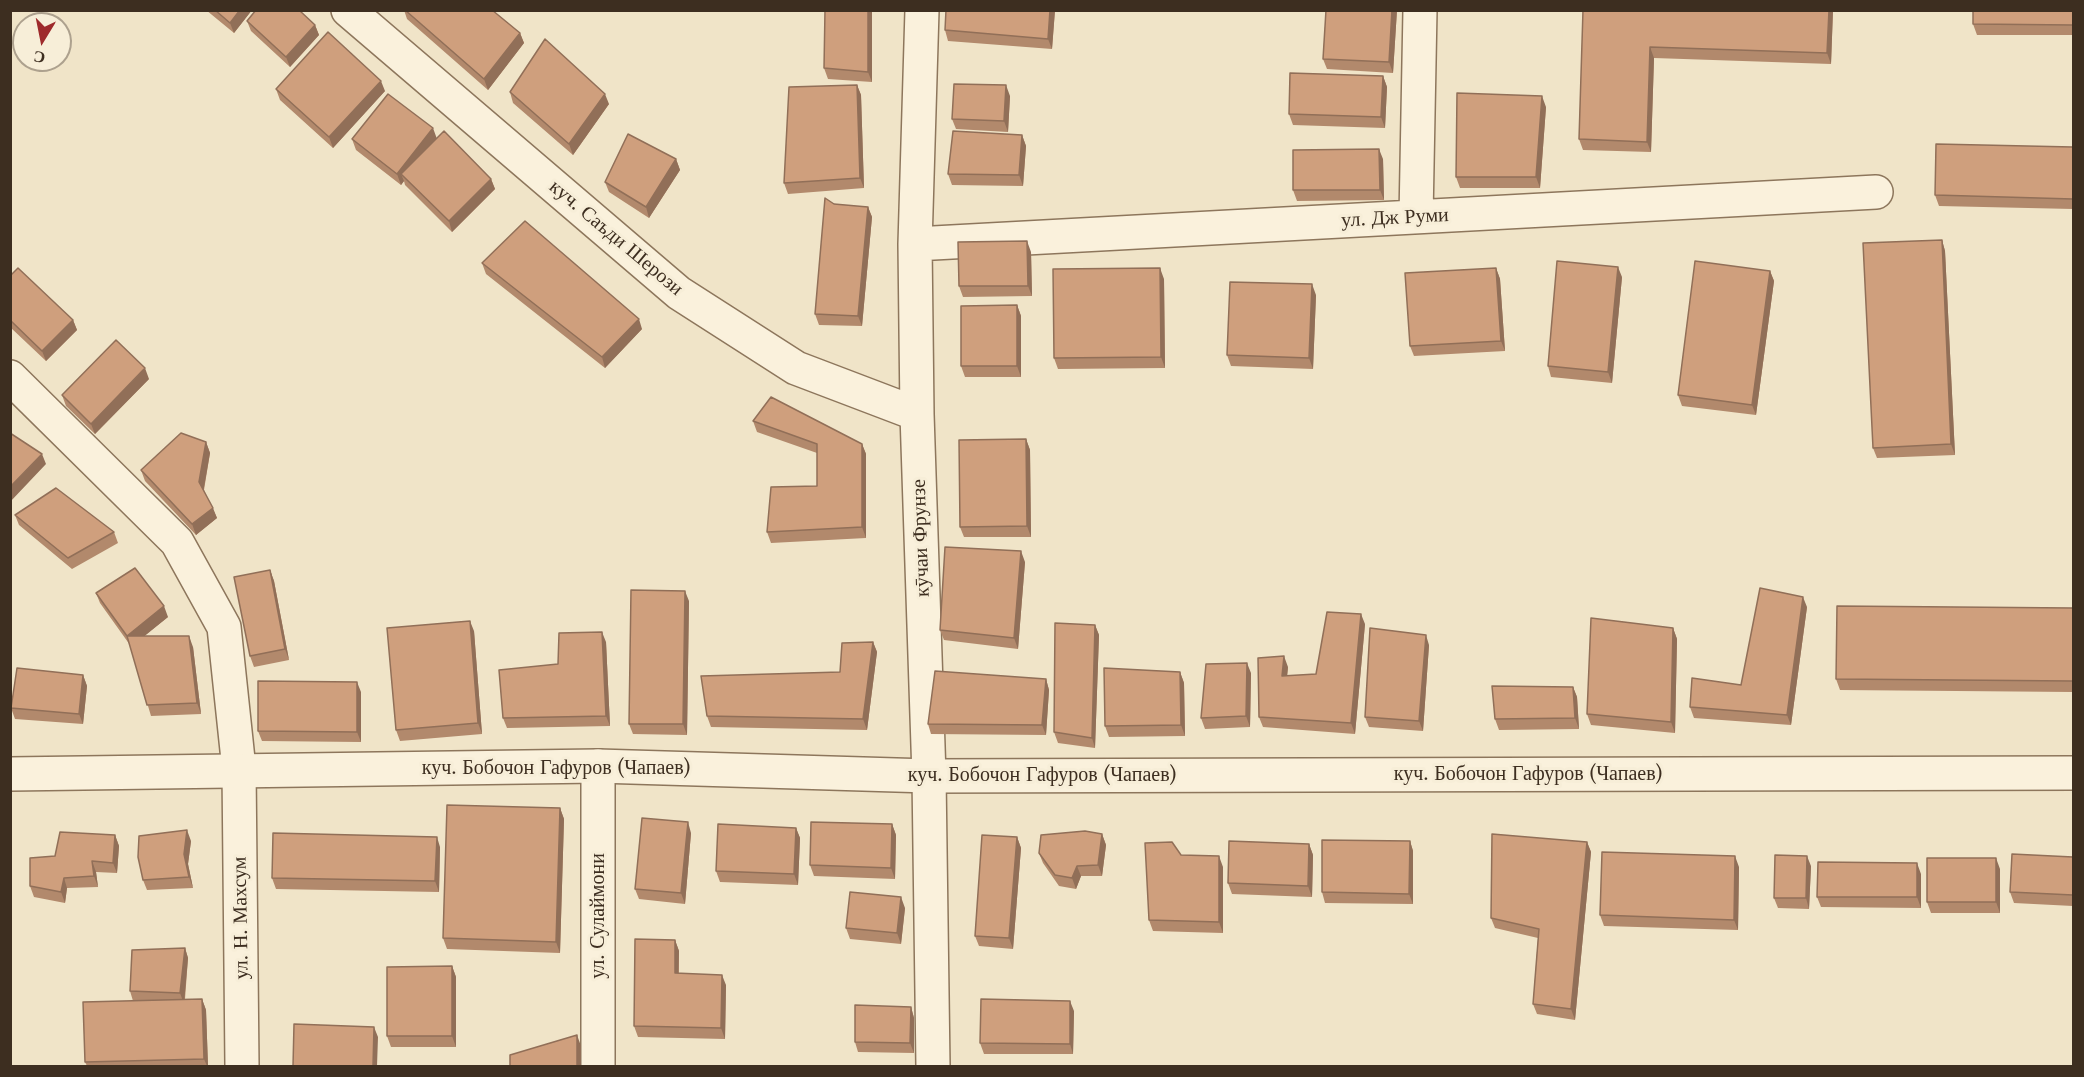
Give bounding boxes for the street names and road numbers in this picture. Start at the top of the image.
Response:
street label: куч. Саъди Шерози [544,175,688,301]
street label: ул. Дж Руми [1341,203,1449,233]
street label: кӯчаи Фрунзе [907,479,935,597]
street label: куч. Бобочон Гафуров (Чапаев) [422,756,690,780]
street label: куч. Бобочон Гафуров (Чапаев) [1394,762,1662,786]
street label: куч. Бобочон Гафуров (Чапаев) [908,763,1176,787]
street label: ул. Сулаймони [586,853,610,979]
street label: ул. Н. Махсум [228,856,254,980]

